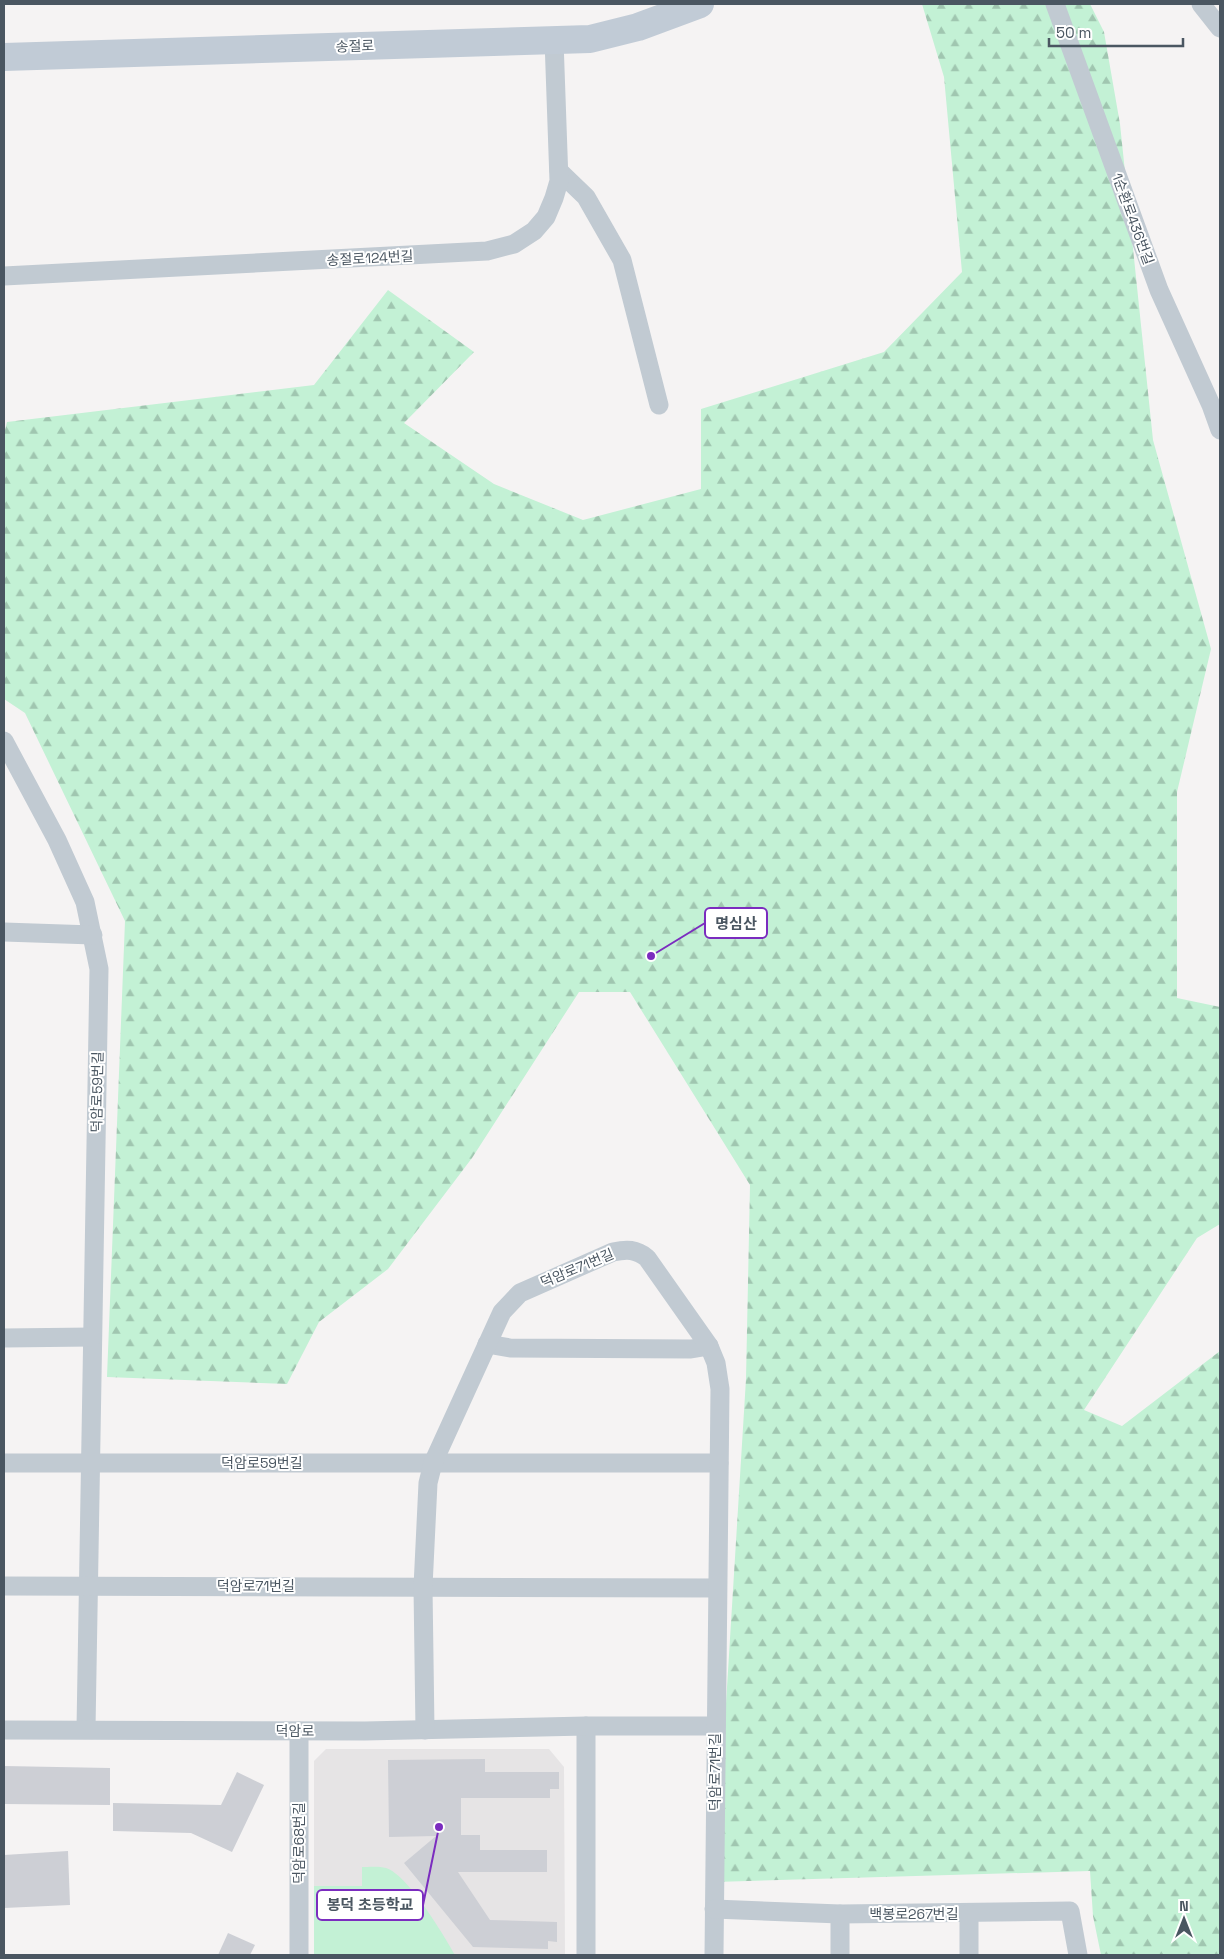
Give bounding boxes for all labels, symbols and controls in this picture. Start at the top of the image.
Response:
scale bar [1049,15,1183,47]
text: 50 m [1056,23,1091,42]
street label: 송절로 [335,36,375,56]
street label: 1순환로436번길 [1108,171,1158,267]
street label: 송절로124번길 [326,247,414,269]
callout: 명심산 [705,908,767,938]
text: 명심산 [715,914,757,933]
street label: 덕암로59번길 [87,1051,107,1133]
street label: 덕암로71번길 [538,1244,616,1292]
street label: 덕암로59번길 [221,1454,303,1472]
street label: 덕암로71번길 [217,1577,295,1595]
street label: 덕암로 [276,1722,314,1740]
street label: 덕암로71번길 [706,1733,724,1811]
street label: 덕암로68번길 [290,1802,308,1884]
callout: 봉덕 초등학교 [317,1890,423,1920]
north arrow [1159,1894,1209,1944]
text: 봉덕 초등학교 [327,1895,413,1914]
text: N [1179,1897,1189,1915]
street label: 백봉로267번길 [869,1905,959,1923]

